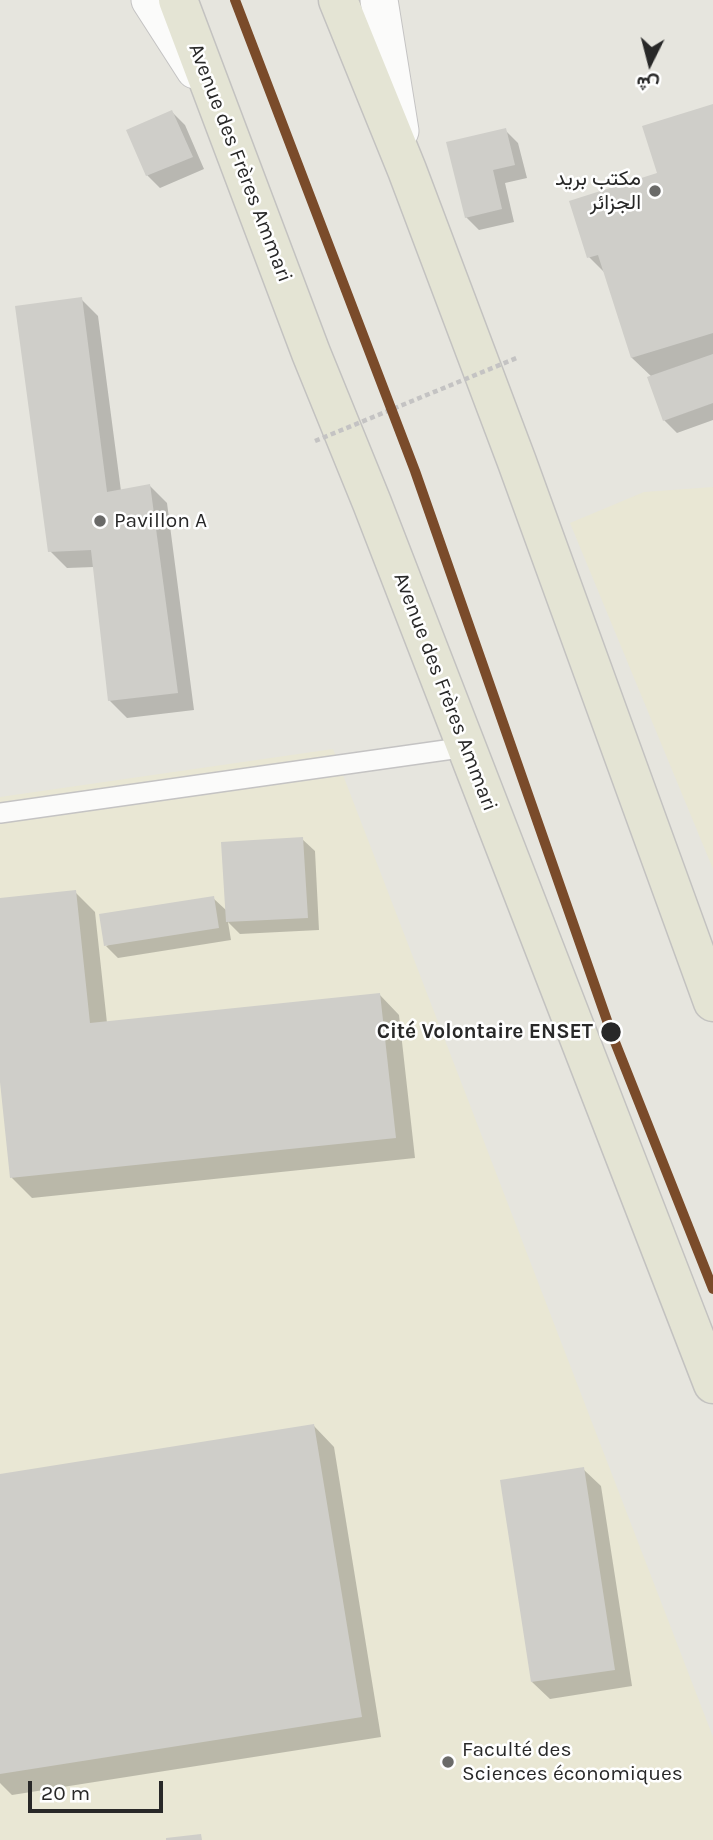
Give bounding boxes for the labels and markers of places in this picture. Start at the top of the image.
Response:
place label: مكتب بريد الجزائر [555,166,641,216]
marker: مكتب بريد الجزائر [647,183,663,199]
place label: Pavillon A [114,508,207,534]
marker: Pavillon A [92,513,108,529]
place label: Cité Volontaire ENSET [377,1019,593,1045]
marker: Cité Volontaire ENSET [599,1020,623,1044]
place label: Faculté des Sciences économiques [462,1737,683,1787]
marker: Faculté des Sciences économiques [440,1754,456,1770]

